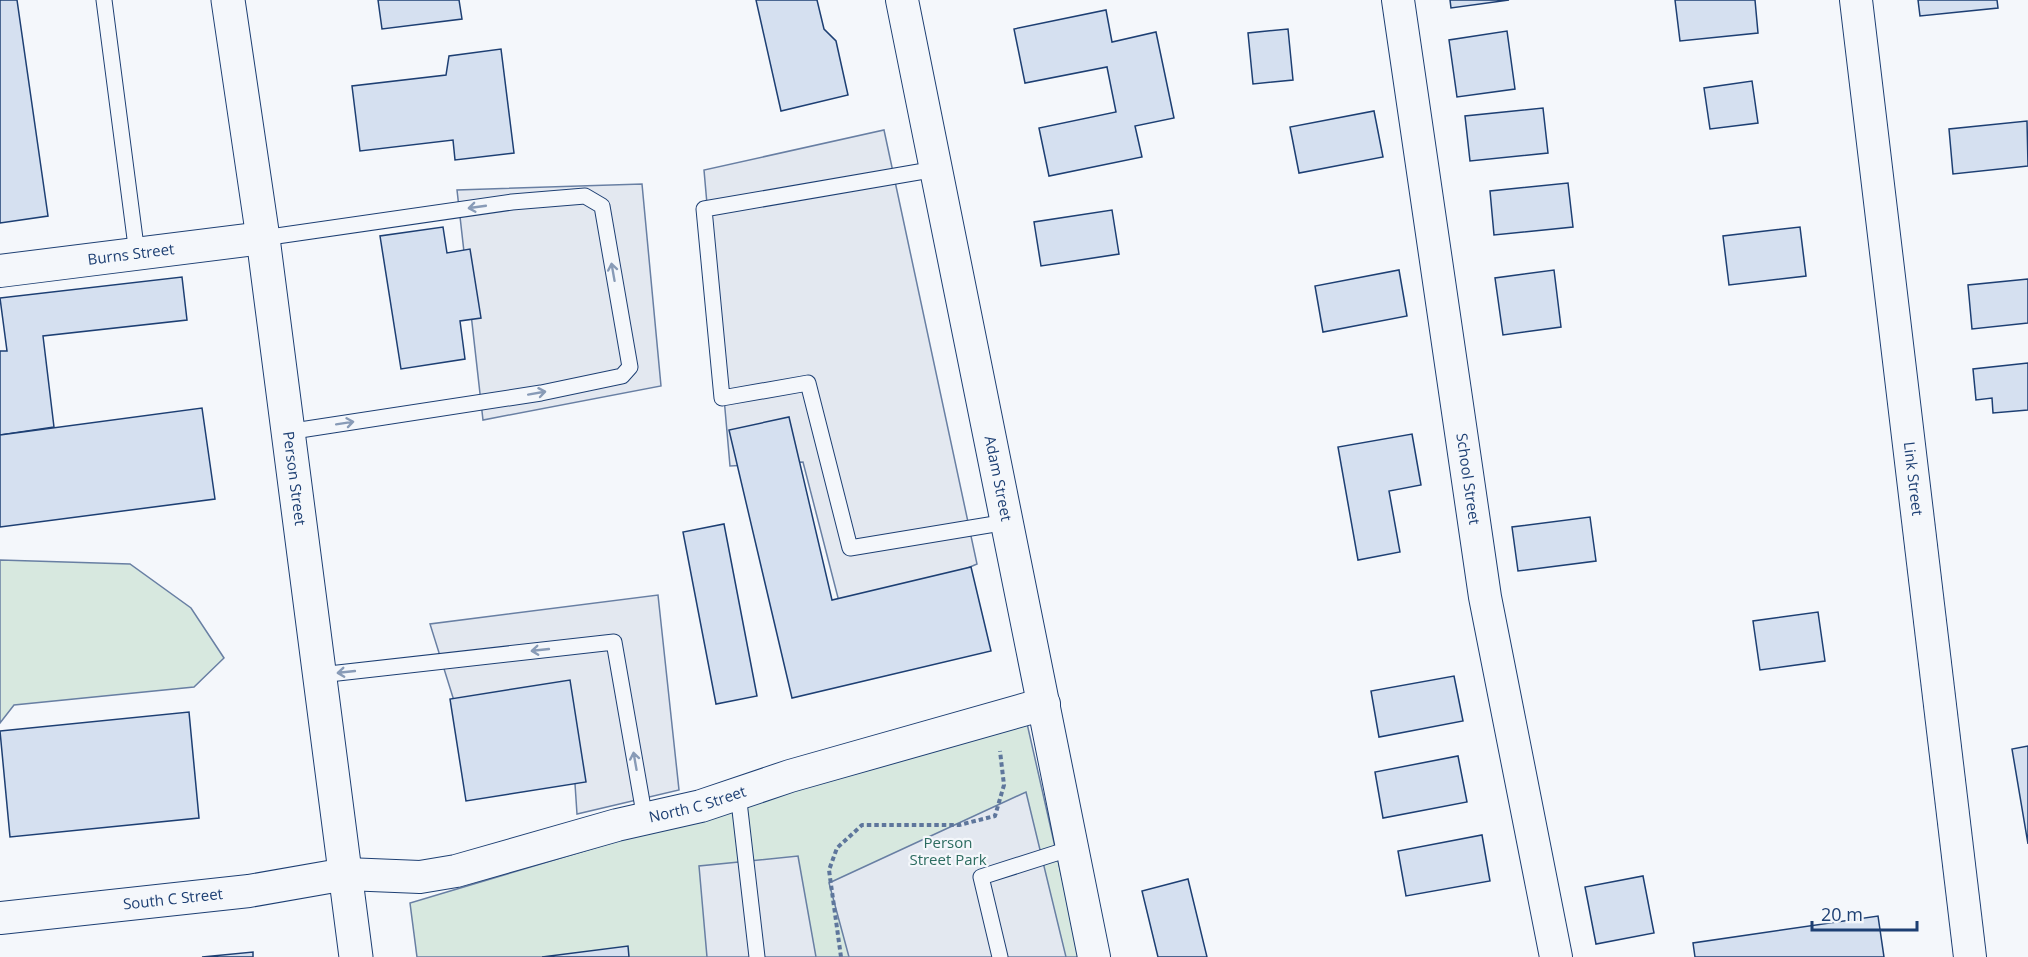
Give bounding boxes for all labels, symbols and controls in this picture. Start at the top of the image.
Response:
one-way arrow [468,202,487,213]
street label: Burns Street [86,238,175,269]
one-way arrow [608,263,619,282]
one-way arrow [527,387,546,398]
one-way arrow [334,418,354,429]
street label: Person Street [279,430,311,527]
street label: School Street [1452,432,1485,526]
street label: Adam Street [981,434,1017,523]
street label: Link Street [1900,440,1928,517]
one-way arrow [531,645,551,656]
one-way arrow [337,667,357,678]
one-way arrow [629,752,640,771]
street label: North C Street [647,781,748,827]
park label: Person Street Park [909,832,987,869]
street label: South C Street [122,883,224,914]
scale bar [1812,894,1917,932]
text: 20 m [1821,902,1863,926]

